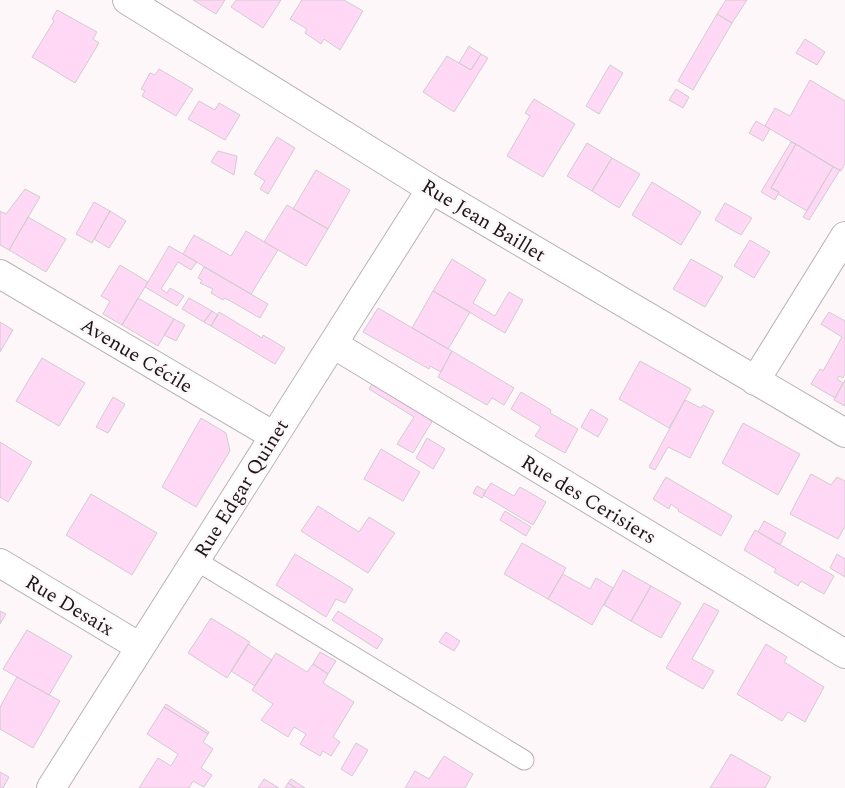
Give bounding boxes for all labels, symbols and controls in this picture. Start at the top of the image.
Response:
street label: Rue Jean Baillet [416,172,551,270]
street label: Avenue Cécile [74,310,198,401]
street label: Rue Edgar Quinet [187,413,297,564]
street label: Rue des Cerisiers [515,448,662,552]
street label: Rue Desaix [19,568,120,644]

